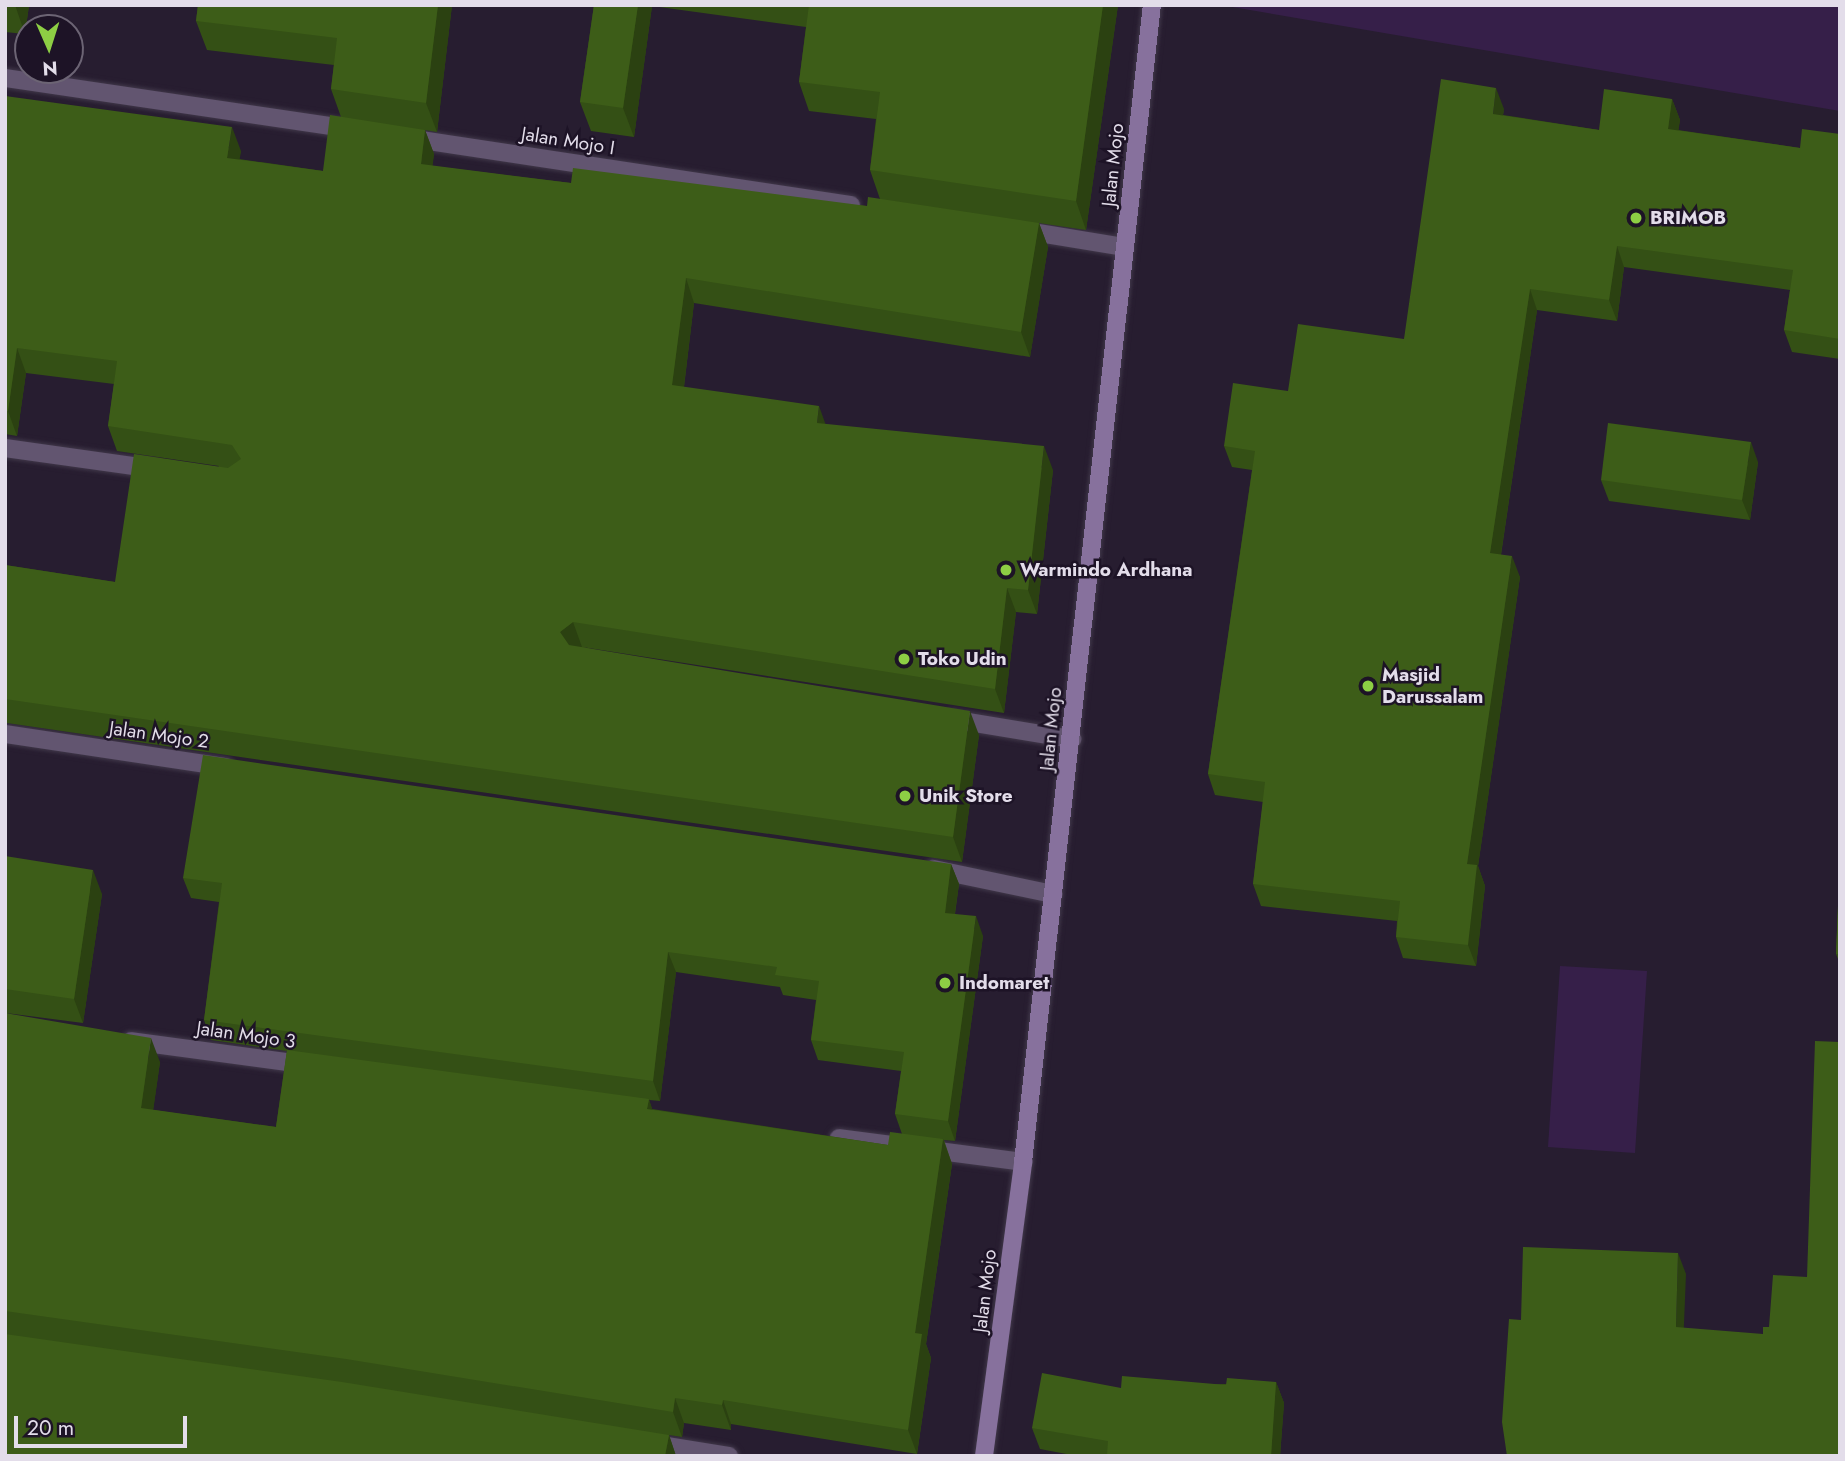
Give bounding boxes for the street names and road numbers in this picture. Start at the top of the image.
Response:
street label: Jalan Mojo I [520,122,616,160]
street label: Jalan Mojo [1097,122,1129,208]
street label: Jalan Mojo [1035,686,1067,772]
street label: Jalan Mojo 2 [108,717,210,753]
street label: Jalan Mojo 3 [195,1017,297,1053]
street label: Jalan Mojo [969,1248,1001,1334]

